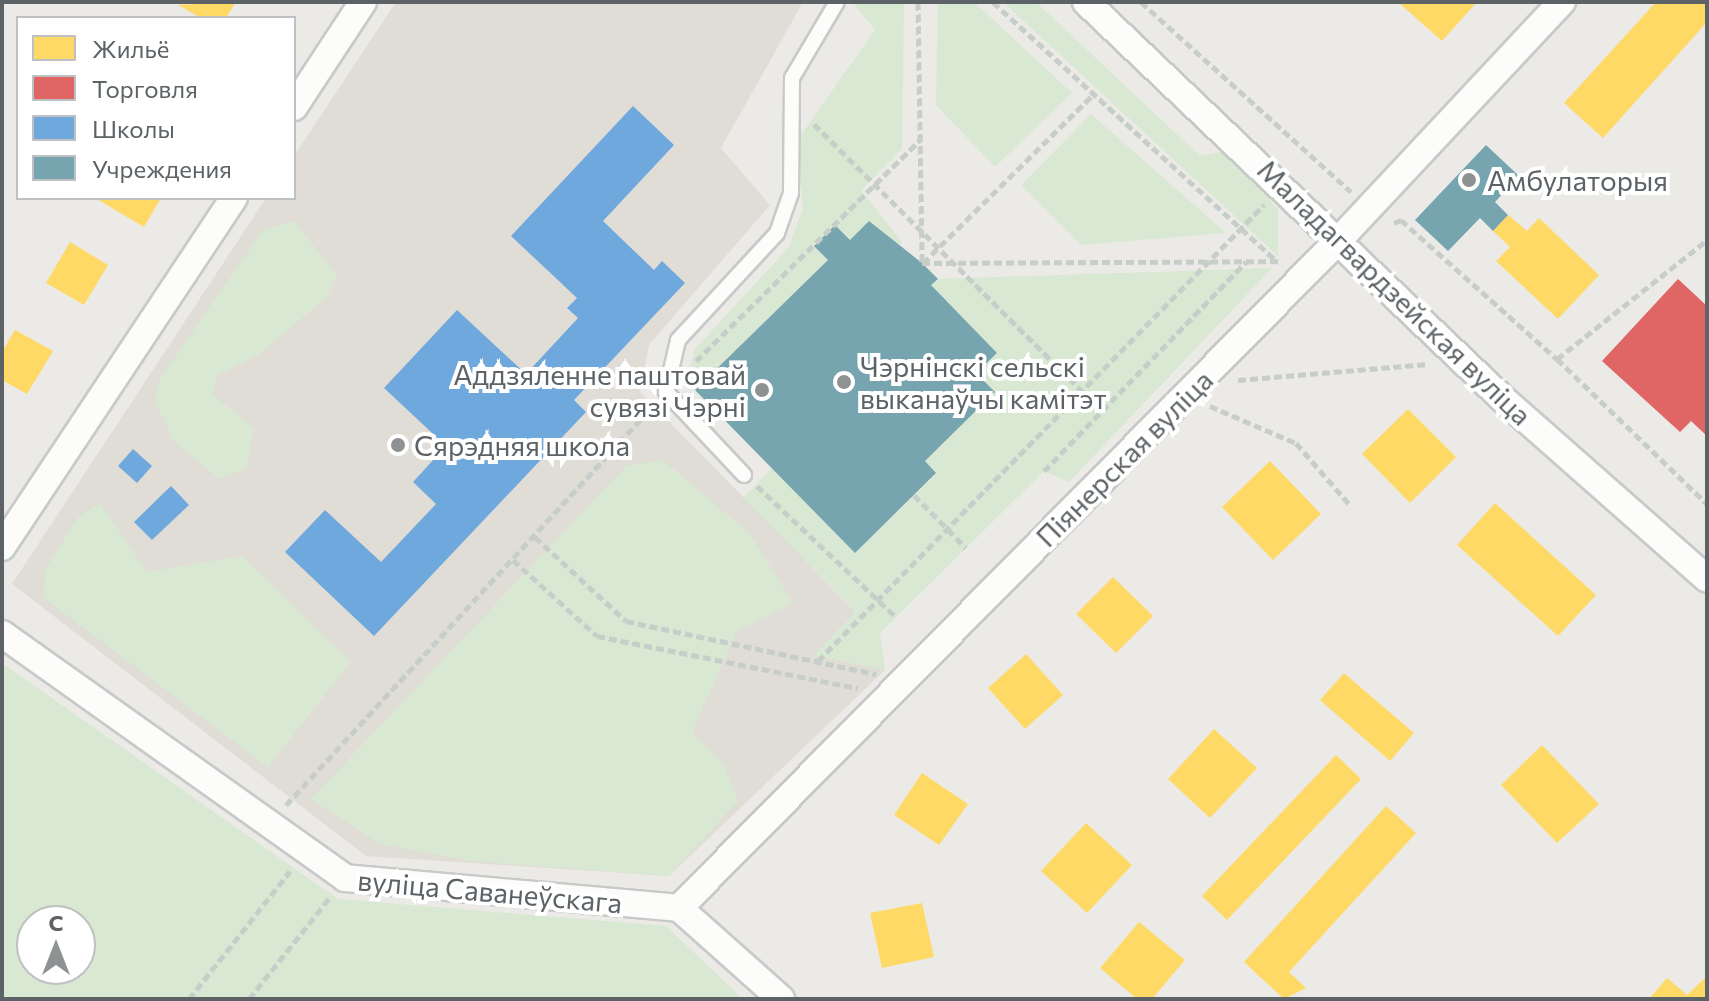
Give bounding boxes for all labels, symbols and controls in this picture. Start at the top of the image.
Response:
legend [16,16,296,200]
text: Жильё [92,34,169,63]
text: Торговля [92,74,198,103]
text: Школы [92,114,175,143]
street label: Маладагвардзейская вуліца [1251,152,1539,432]
text: Учреждения [92,154,232,183]
place label: Амбулаторыя [1487,163,1668,197]
marker: Амбулаторыя [1458,169,1480,191]
place label: Чэрнінскі сельскі выканаўчы камітэт [860,349,1107,415]
place label: Аддзяленне паштовай сувязі Чэрні [453,357,746,423]
street label: Піянерская вуліца [1029,363,1219,553]
marker: Чэрнінскі сельскі выканаўчы камітэт [835,373,853,391]
marker: Аддзяленне паштовай сувязі Чэрні [753,381,771,399]
place label: Сярэдняя школа [414,428,630,462]
marker: Сярэдняя школа [389,436,407,454]
street label: вуліца Саванеўскага [356,863,624,919]
north arrow [16,905,96,985]
text: С [48,909,64,936]

